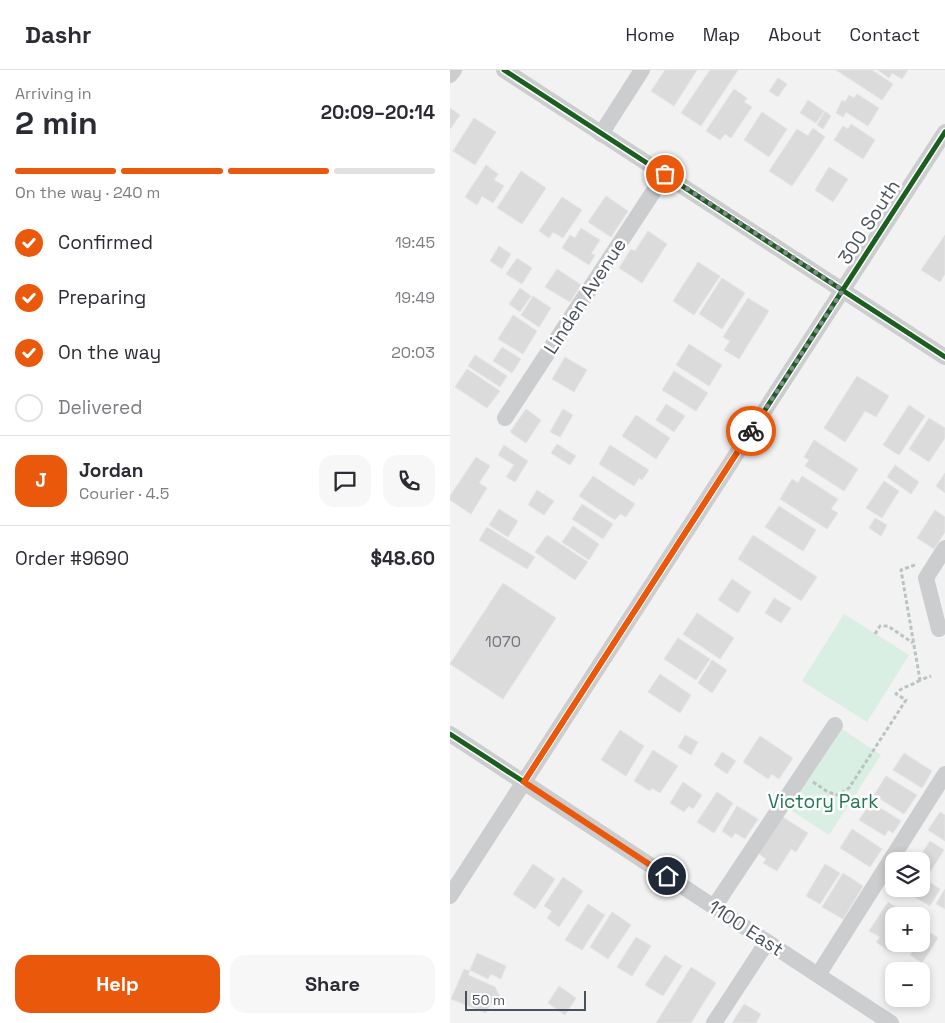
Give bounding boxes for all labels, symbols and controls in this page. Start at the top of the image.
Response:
text: Dashr [25,19,92,50]
text: Home [626,23,675,46]
text: Map [703,23,740,46]
text: About [768,23,822,46]
text: Contact [850,23,920,46]
text: Arriving in [15,83,92,104]
text: 20:09–20:14 [321,100,435,125]
text: 2 min [15,103,98,143]
pin [644,153,686,195]
icon: bag [651,160,679,188]
street label: 300 South [832,175,906,269]
text: On the way · 240 m [15,182,160,203]
icon: check [15,229,43,257]
text: Confirmed [58,230,153,255]
text: 19:45 [395,232,435,253]
street label: Linden Avenue [538,233,632,359]
icon: check [15,284,43,312]
text: Preparing [58,285,146,310]
text: 19:49 [395,287,435,308]
icon: check [15,339,43,367]
text: On the way [58,340,161,365]
text: 20:03 [391,342,435,363]
text: Delivered [58,395,143,420]
courier [726,406,776,456]
icon: bike [737,417,765,445]
button: chat [319,455,371,507]
button: phone [383,455,435,507]
text: Jordan [79,458,144,483]
text: J [35,468,47,493]
text: Courier · 4.5 [79,483,169,504]
text: Order #9690 [15,546,129,571]
text: $48.60 [370,546,435,571]
house number: 1070 [485,631,521,652]
park label: Victory Park [768,789,878,814]
map controls [885,852,930,1007]
button: layers [885,852,930,897]
pin [646,855,688,897]
icon: home [653,862,681,890]
street label: 1100 East [703,894,789,962]
button: + [885,907,930,952]
button: Help [15,955,220,1013]
button: Share [230,955,435,1013]
button: − [885,962,930,1007]
scale bar [465,988,586,1011]
text: 50 m [472,991,505,1009]

